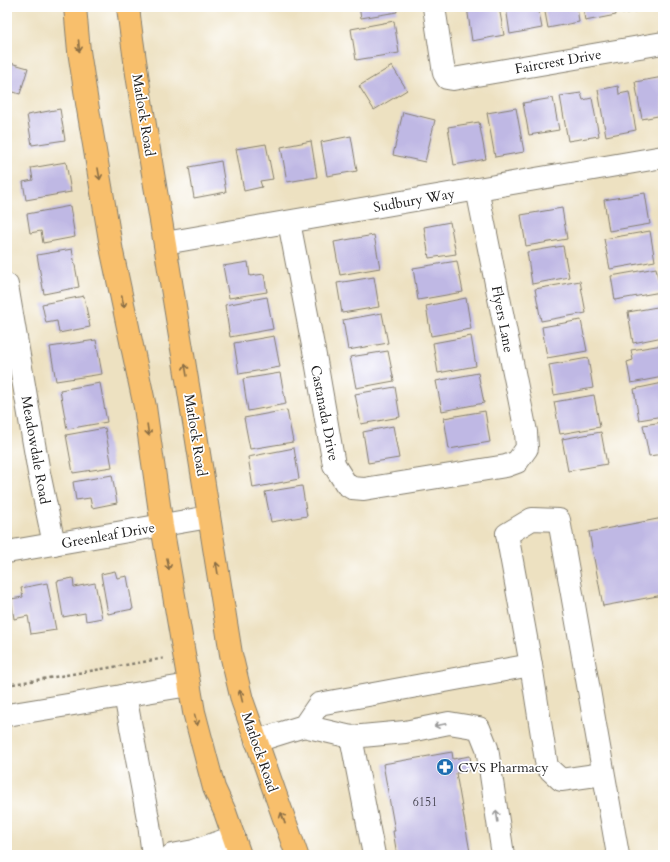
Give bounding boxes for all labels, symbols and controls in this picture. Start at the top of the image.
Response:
one-way arrow [75,39,83,52]
street label: Faircrest Drive [513,45,603,78]
street label: Matlock Road [128,73,159,158]
one-way arrow [95,167,103,180]
street label: Sudbury Way [372,184,457,217]
street label: Flyers Lane [487,284,518,354]
one-way arrow [119,295,127,308]
one-way arrow [182,364,190,377]
street label: Castanada Drive [306,364,343,463]
street label: Matlock Road [180,393,211,478]
street label: Meadowdale Road [17,394,54,506]
one-way arrow [144,423,152,436]
street label: Greenleaf Drive [60,518,156,553]
one-way arrow [164,557,172,570]
one-way arrow [213,562,221,575]
one-way arrow [237,689,244,702]
street label: Matlock Road [237,710,282,795]
one-way arrow [193,713,200,726]
one-way arrow [434,721,447,729]
pharmacy icon: CVS Pharmacy [435,757,455,777]
place label: CVS Pharmacy [458,758,549,777]
house number: 6151 [413,794,437,810]
one-way arrow [493,810,501,823]
one-way arrow [279,813,287,825]

